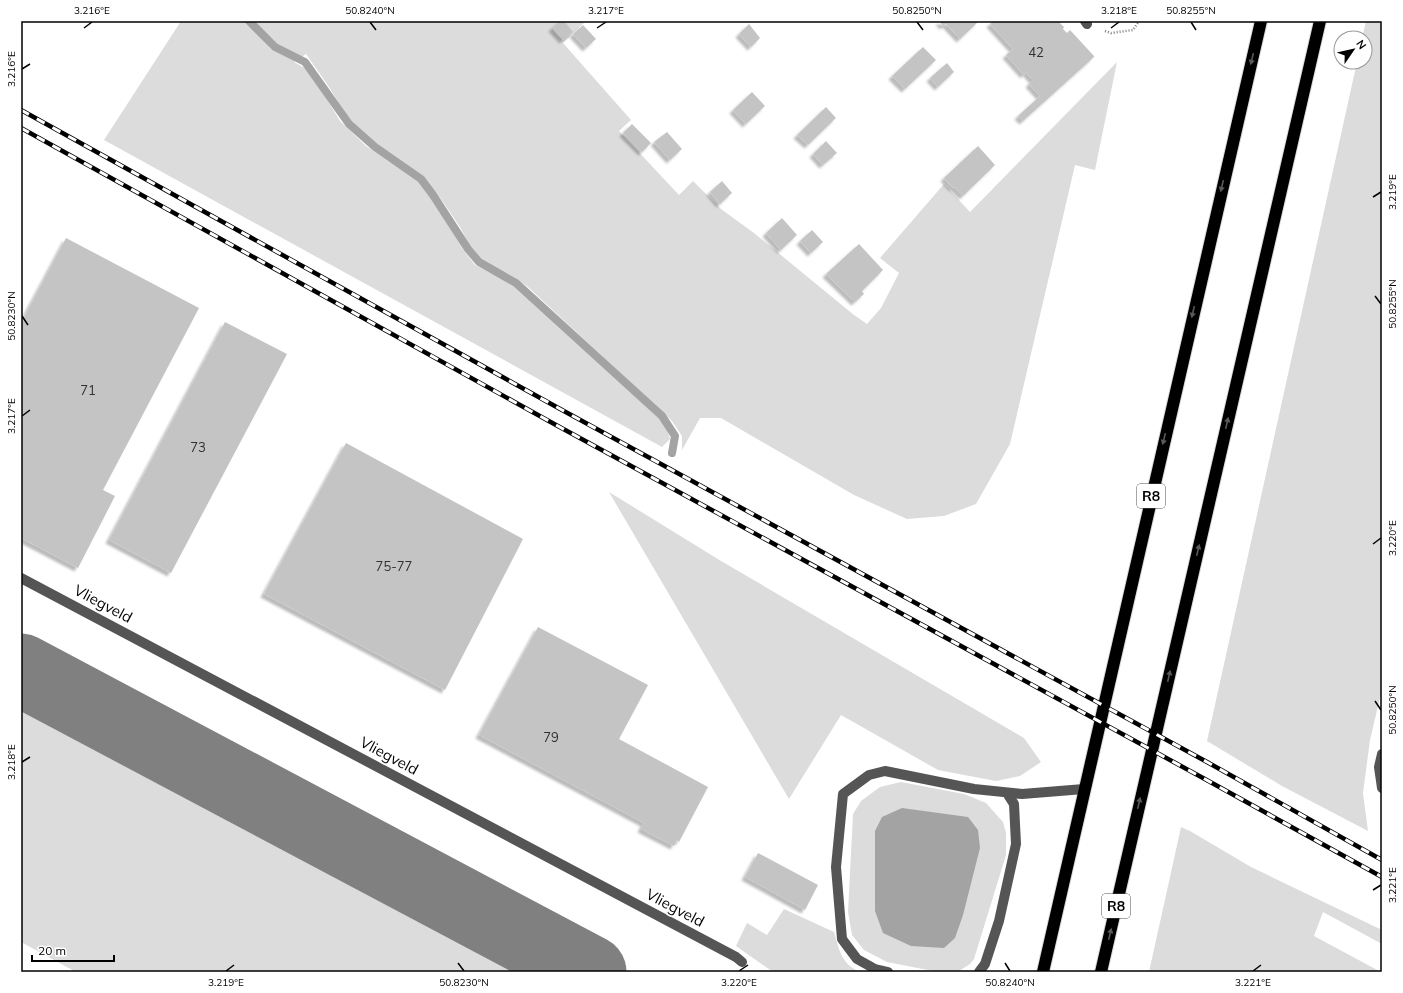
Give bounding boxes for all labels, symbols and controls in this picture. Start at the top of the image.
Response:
text: 3.216°E [74,4,110,17]
text: 50.8240°N [345,4,395,17]
text: 3.217°E [588,4,624,17]
text: 50.8250°N [892,4,942,17]
text: 3.218°E [1101,4,1137,17]
text: 50.8255°N [1166,4,1216,17]
north arrow [1333,30,1373,70]
text: N [1353,37,1369,52]
house number: 42 [1028,44,1044,60]
text: 3.216°E [5,51,18,87]
one-way arrow [1248,53,1254,65]
text: 3.219°E [1386,174,1399,210]
one-way arrow [1219,179,1225,192]
text: 50.8255°N [1386,279,1399,329]
text: 50.8230°N [5,291,18,341]
one-way arrow [1190,306,1196,318]
house number: 71 [80,382,96,398]
text: 3.217°E [5,398,18,434]
one-way arrow [1225,417,1231,429]
one-way arrow [1161,433,1167,445]
house number: 73 [190,439,206,455]
road number: R8 [1137,484,1165,508]
text: 3.220°E [1386,520,1399,556]
one-way arrow [1195,543,1201,556]
house number: 75-77 [376,558,412,574]
street label: Vliegveld [71,580,136,627]
one-way arrow [1166,670,1172,682]
text: 50.8250°N [1386,685,1399,735]
house number: 79 [543,729,559,745]
street label: Vliegveld [357,732,422,779]
text: 3.218°E [5,744,18,780]
one-way arrow [1137,797,1143,809]
text: 3.221°E [1386,867,1399,903]
street label: Vliegveld [643,884,708,931]
road number: R8 [1102,894,1130,918]
one-way arrow [1107,928,1113,940]
scale bar [32,937,114,963]
text: 20 m [38,943,66,958]
text: 3.219°E [208,976,244,989]
text: 50.8230°N [439,976,489,989]
text: 3.220°E [721,976,757,989]
text: 50.8240°N [985,976,1035,989]
text: 3.221°E [1235,976,1271,989]

